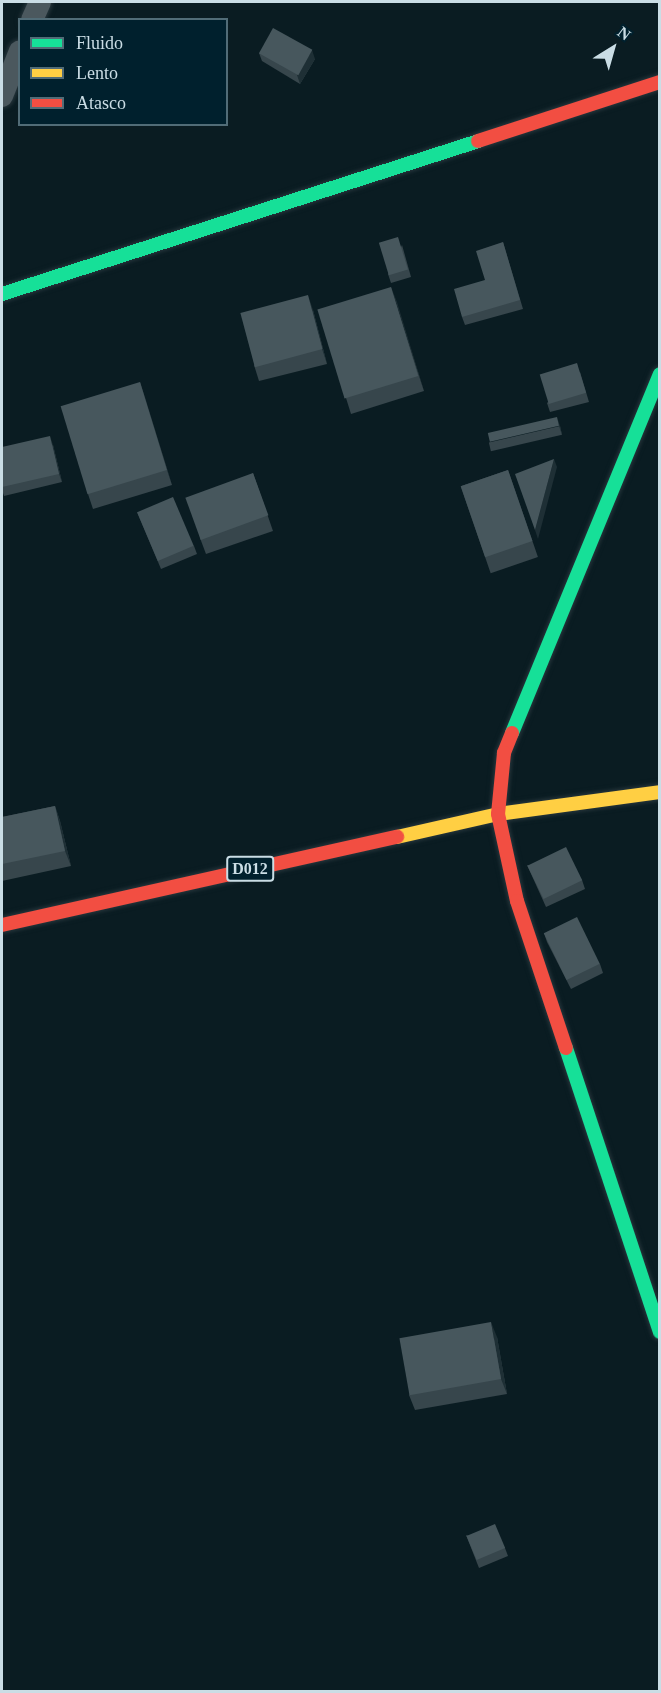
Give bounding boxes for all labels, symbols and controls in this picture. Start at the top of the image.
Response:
legend [18,18,228,126]
north arrow [583,18,643,78]
text: N [614,23,634,43]
text: Fluido [76,33,123,53]
text: Lento [76,63,118,83]
text: Atasco [76,93,126,113]
road number: D012 [226,856,274,882]

